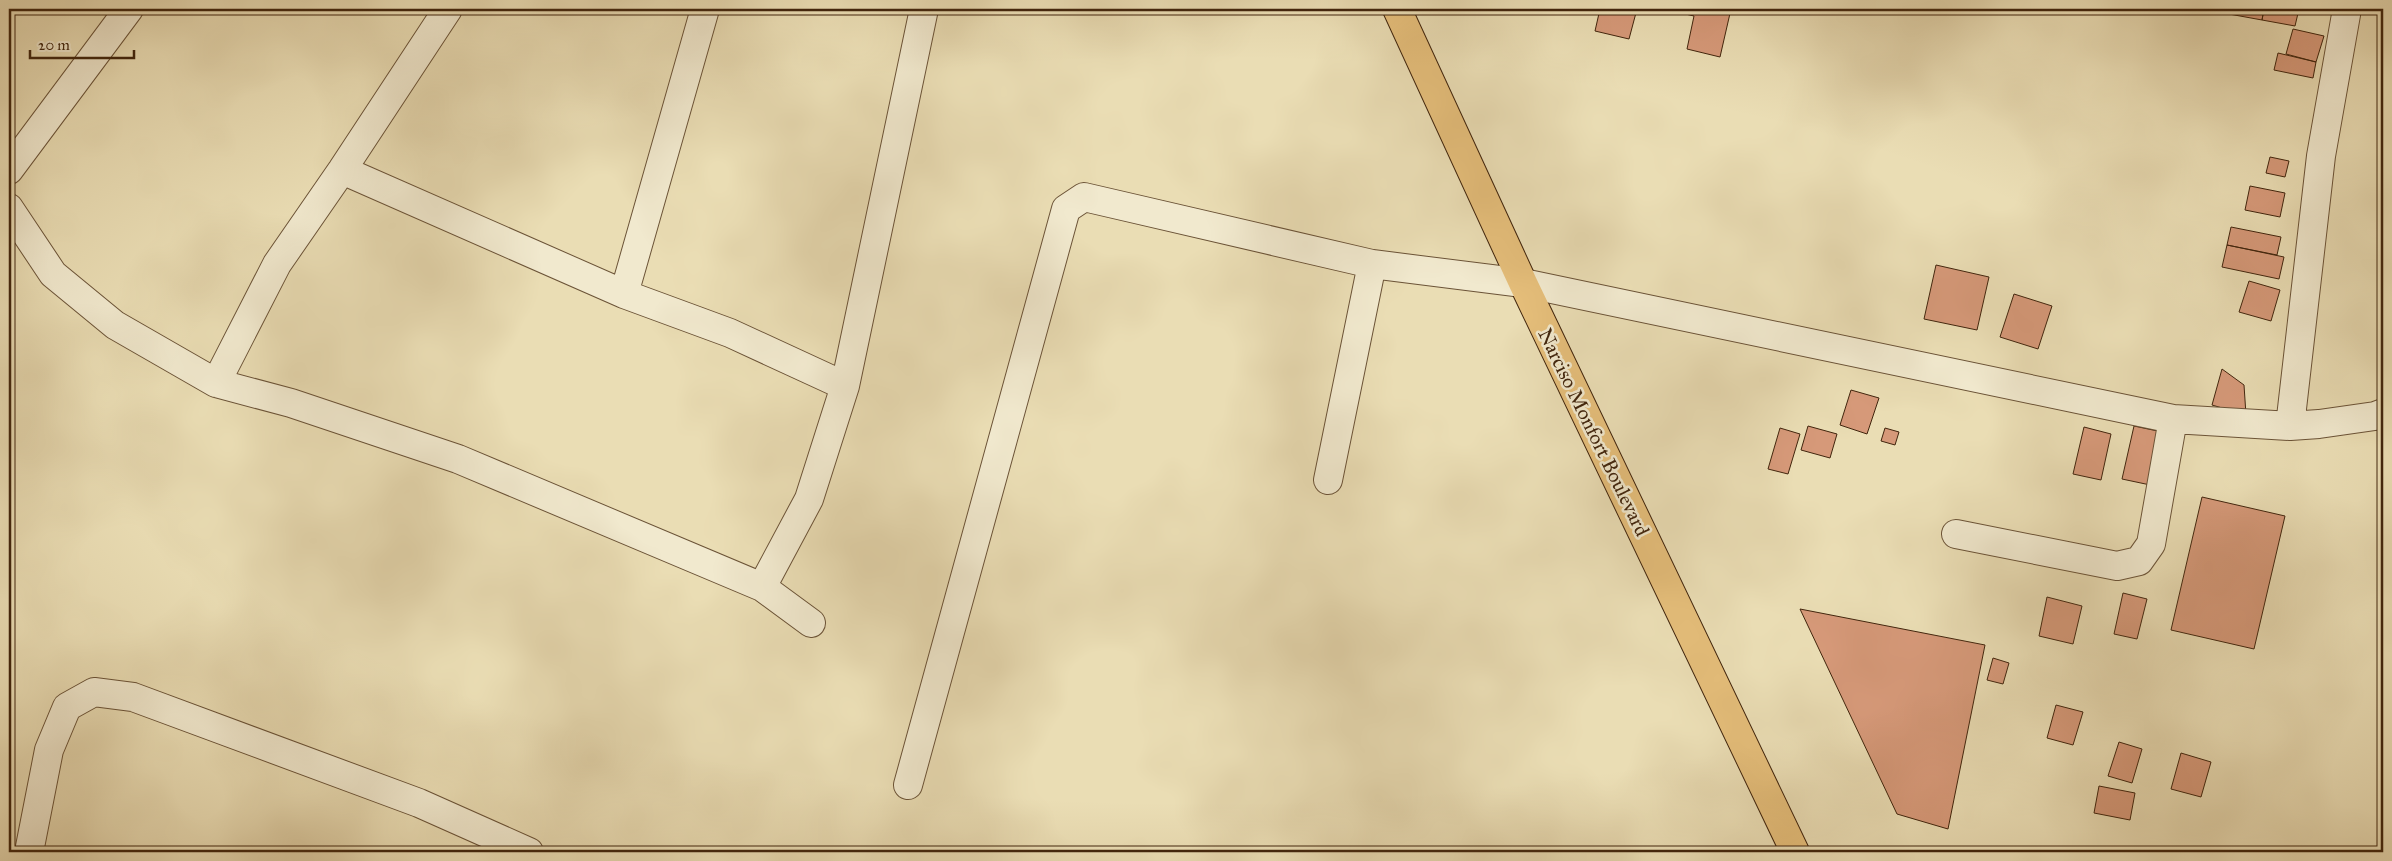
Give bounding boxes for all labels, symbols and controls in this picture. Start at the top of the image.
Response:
scale bar [30,28,134,60]
text: 20 m [38,36,70,54]
street label: Narciso Monfort Boulevard [1533,324,1655,540]

